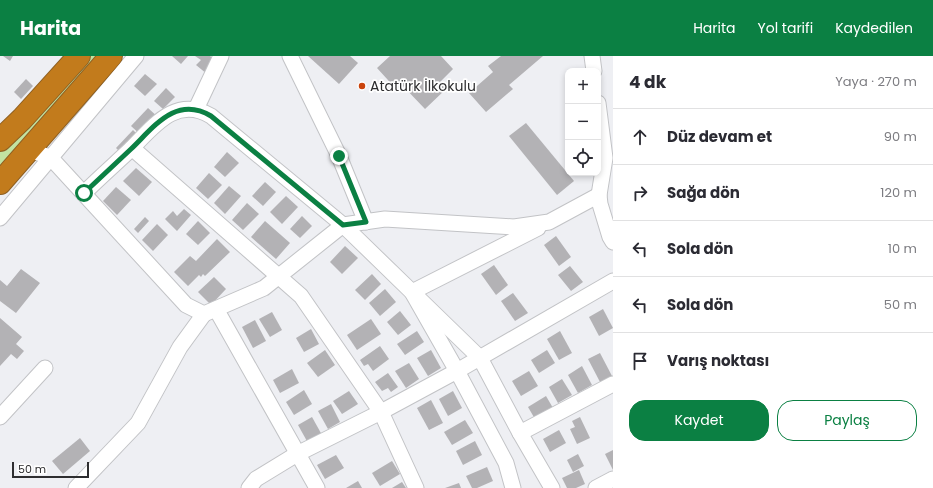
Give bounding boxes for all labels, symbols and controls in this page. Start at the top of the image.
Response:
text: Harita [20,15,81,42]
text: Harita [693,18,736,38]
text: Yol tarifi [758,18,813,38]
text: Kaydedilen [835,18,913,38]
map controls [565,68,601,176]
button: + [565,68,601,104]
text: 4 dk [629,70,666,94]
text: Yaya · 270 m [835,72,917,91]
place label: Atatürk İlkokulu [370,76,476,96]
marker: Atatürk İlkokulu [357,81,367,91]
button: − [565,104,601,140]
icon: ahead [629,126,651,148]
text: Düz devam et [667,126,772,147]
text: 90 m [884,127,917,146]
button: locate [565,140,601,176]
route end [330,147,348,165]
icon: right [629,182,651,204]
text: Sağa dön [667,182,740,203]
text: 120 m [880,183,917,202]
route start [75,184,93,202]
icon: left [629,238,651,260]
text: Sola dön [667,238,733,259]
text: 10 m [888,239,917,258]
icon: left [629,294,651,316]
text: Sola dön [667,294,733,315]
text: 50 m [884,295,917,314]
icon: arrive [629,350,651,372]
text: Varış noktası [667,350,769,371]
button: Kaydet [629,400,769,441]
button: Paylaş [777,400,917,441]
scale bar [12,460,89,479]
text: 50 m [18,461,46,477]

